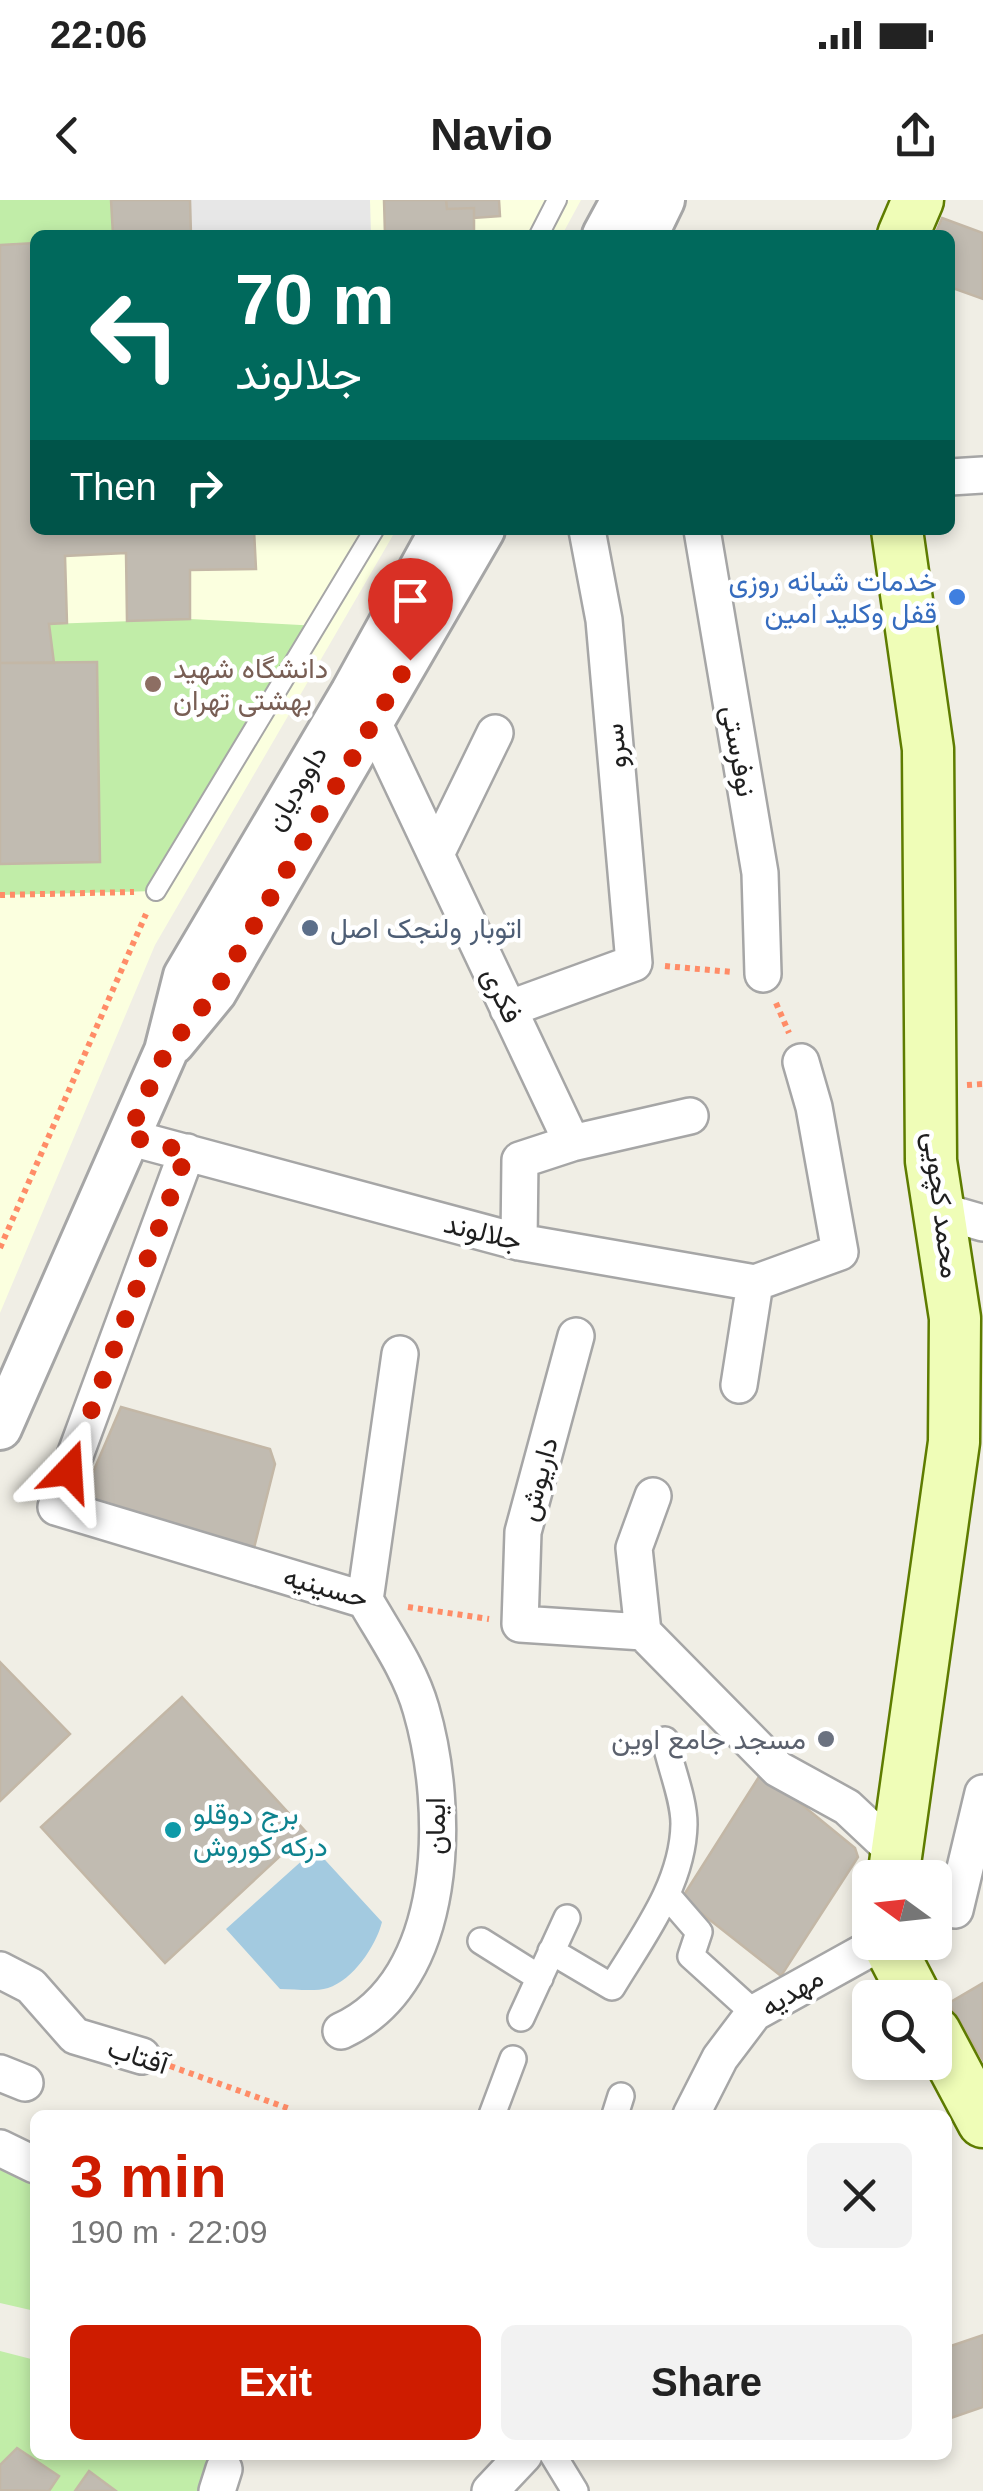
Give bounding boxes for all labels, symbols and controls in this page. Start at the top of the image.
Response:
text: 22:06 [50,14,147,56]
icon: back [40,108,95,163]
icon: share [888,108,943,163]
text: Navio [430,109,553,160]
text: 70 m [235,261,395,339]
icon: left [70,270,200,400]
text: جلالوند [235,348,362,399]
icon: right [177,460,232,515]
text: Then [70,466,157,508]
pin [368,558,453,661]
place label: خدمات شبانه روزی قفل وکلید امین [728,566,937,631]
icon: arrive [383,573,438,628]
marker: خدمات شبانه روزی قفل وکلید امین [946,586,968,608]
place label: دانشگاه شهید بهشتی تهران [173,653,328,718]
marker: دانشگاه شهید بهشتی تهران [142,673,164,695]
street label: نوفرستی [714,703,762,799]
street label: سرو [598,722,634,770]
street label: داوودیان [259,740,335,837]
place label: اتوبار ولنجک اصل [330,913,522,946]
marker: اتوبار ولنجک اصل [299,917,321,939]
street label: فکری [474,962,528,1029]
street label: محمد کچویی [915,1130,966,1280]
street label: جلالوند [440,1207,525,1259]
position arrow [17,1419,121,1523]
street label: داریوش [512,1434,566,1525]
street label: حسینیه [280,1560,372,1614]
place label: مسجد جامع اوین [611,1724,806,1759]
marker: مسجد جامع اوین [815,1728,837,1750]
street label: ایمان [420,1797,451,1855]
place label: برج دوقلو درکه کوروش [193,1799,328,1864]
marker: برج دوقلو درکه کوروش [162,1819,184,1841]
north arrow [852,1860,952,1960]
map controls [852,1860,952,2080]
street label: مهدیه [755,1961,830,2024]
button: search [852,1980,952,2080]
street label: آفتاب [104,2032,175,2082]
text: 3 min [70,2143,227,2210]
button: close [807,2143,912,2248]
text: 190 m · 22:09 [70,2214,267,2250]
button: Exit [70,2325,481,2440]
button: Share [501,2325,912,2440]

